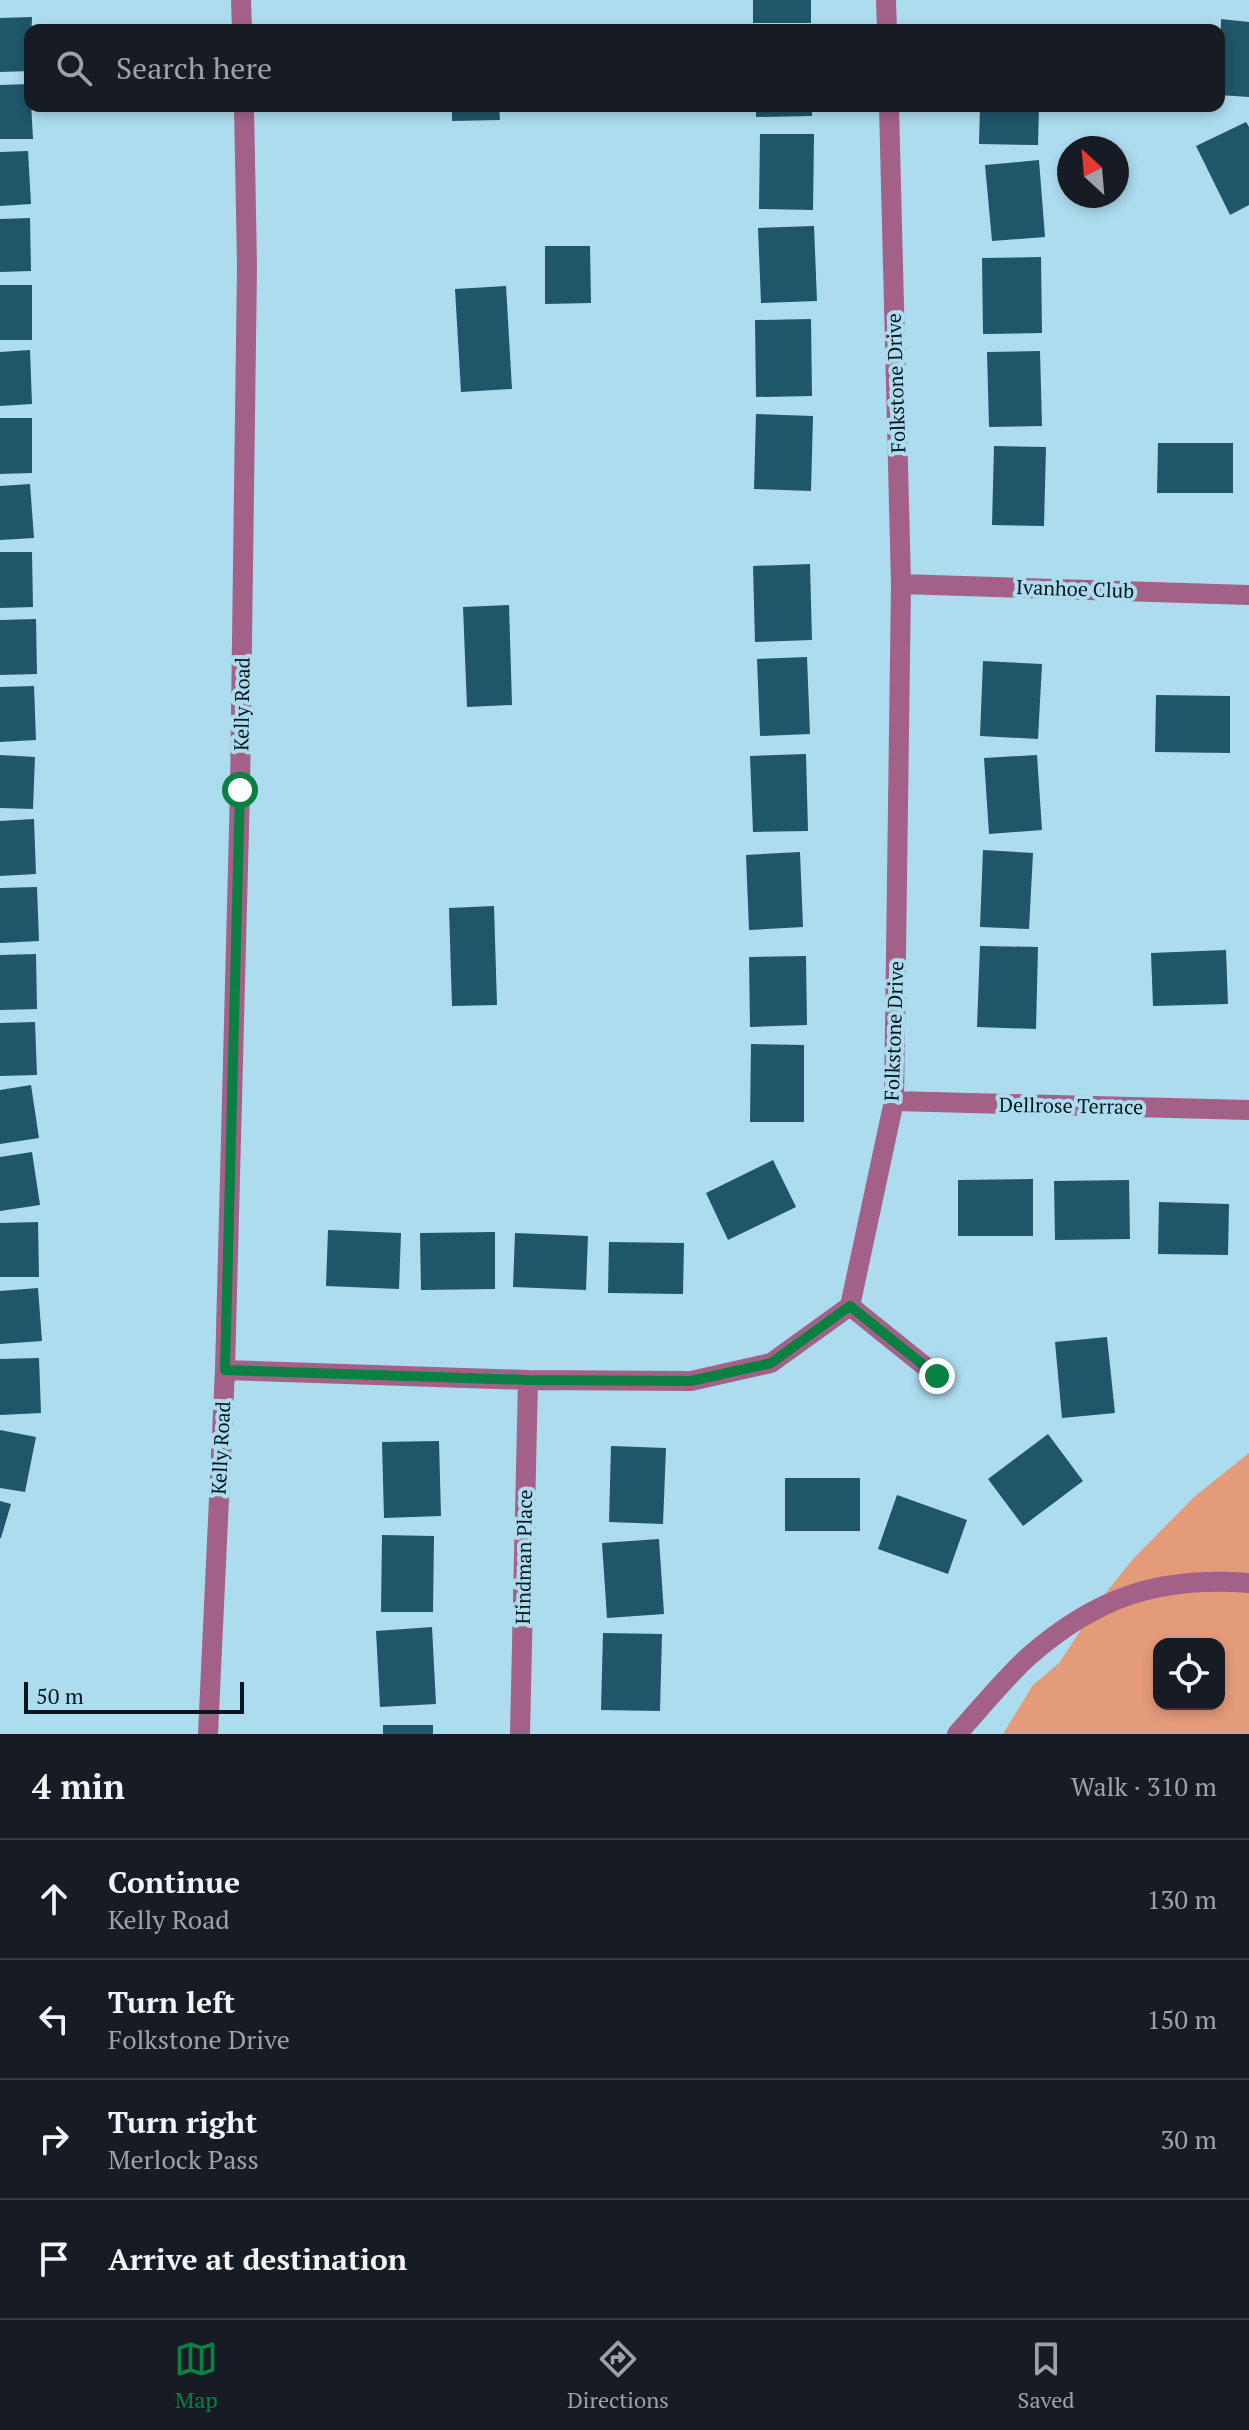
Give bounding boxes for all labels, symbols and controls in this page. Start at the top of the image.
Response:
search box [24,24,1225,112]
icon: search [52,46,96,90]
text: Search here [116,48,272,88]
north arrow [1057,136,1129,208]
street label: Folkstone Drive [880,313,911,453]
street label: Ivanhoe Club [1015,573,1135,604]
street label: Kelly Road [227,657,256,751]
route start [222,772,258,808]
street label: Folkstone Drive [878,961,909,1101]
street label: Dellrose Terrace [999,1091,1143,1120]
route end [919,1358,955,1394]
street label: Kelly Road [205,1401,236,1495]
street label: Hindman Place [509,1489,538,1625]
map controls [1153,1638,1225,1710]
button: locate [1153,1638,1225,1710]
scale bar [24,1678,244,1714]
text: 50 m [36,1681,84,1710]
text: 4 min [32,1764,125,1809]
text: Walk · 310 m [1071,1769,1217,1803]
text: Continue [108,1862,240,1902]
icon: ahead [32,1877,76,1921]
text: 130 m [1147,1882,1217,1916]
text: Kelly Road [108,1902,230,1936]
text: Turn left [108,1982,235,2022]
icon: left [32,1997,76,2041]
text: 150 m [1147,2002,1217,2036]
text: Folkstone Drive [108,2022,290,2056]
text: Turn right [108,2102,257,2142]
icon: right [32,2117,76,2161]
text: 30 m [1161,2122,1217,2156]
text: Merlock Pass [108,2142,259,2176]
icon: arrive [32,2237,76,2281]
text: Arrive at destination [108,2239,407,2279]
tab: Map [174,2337,218,2414]
tab: Directions [567,2337,669,2414]
tab: Saved [1018,2337,1075,2414]

